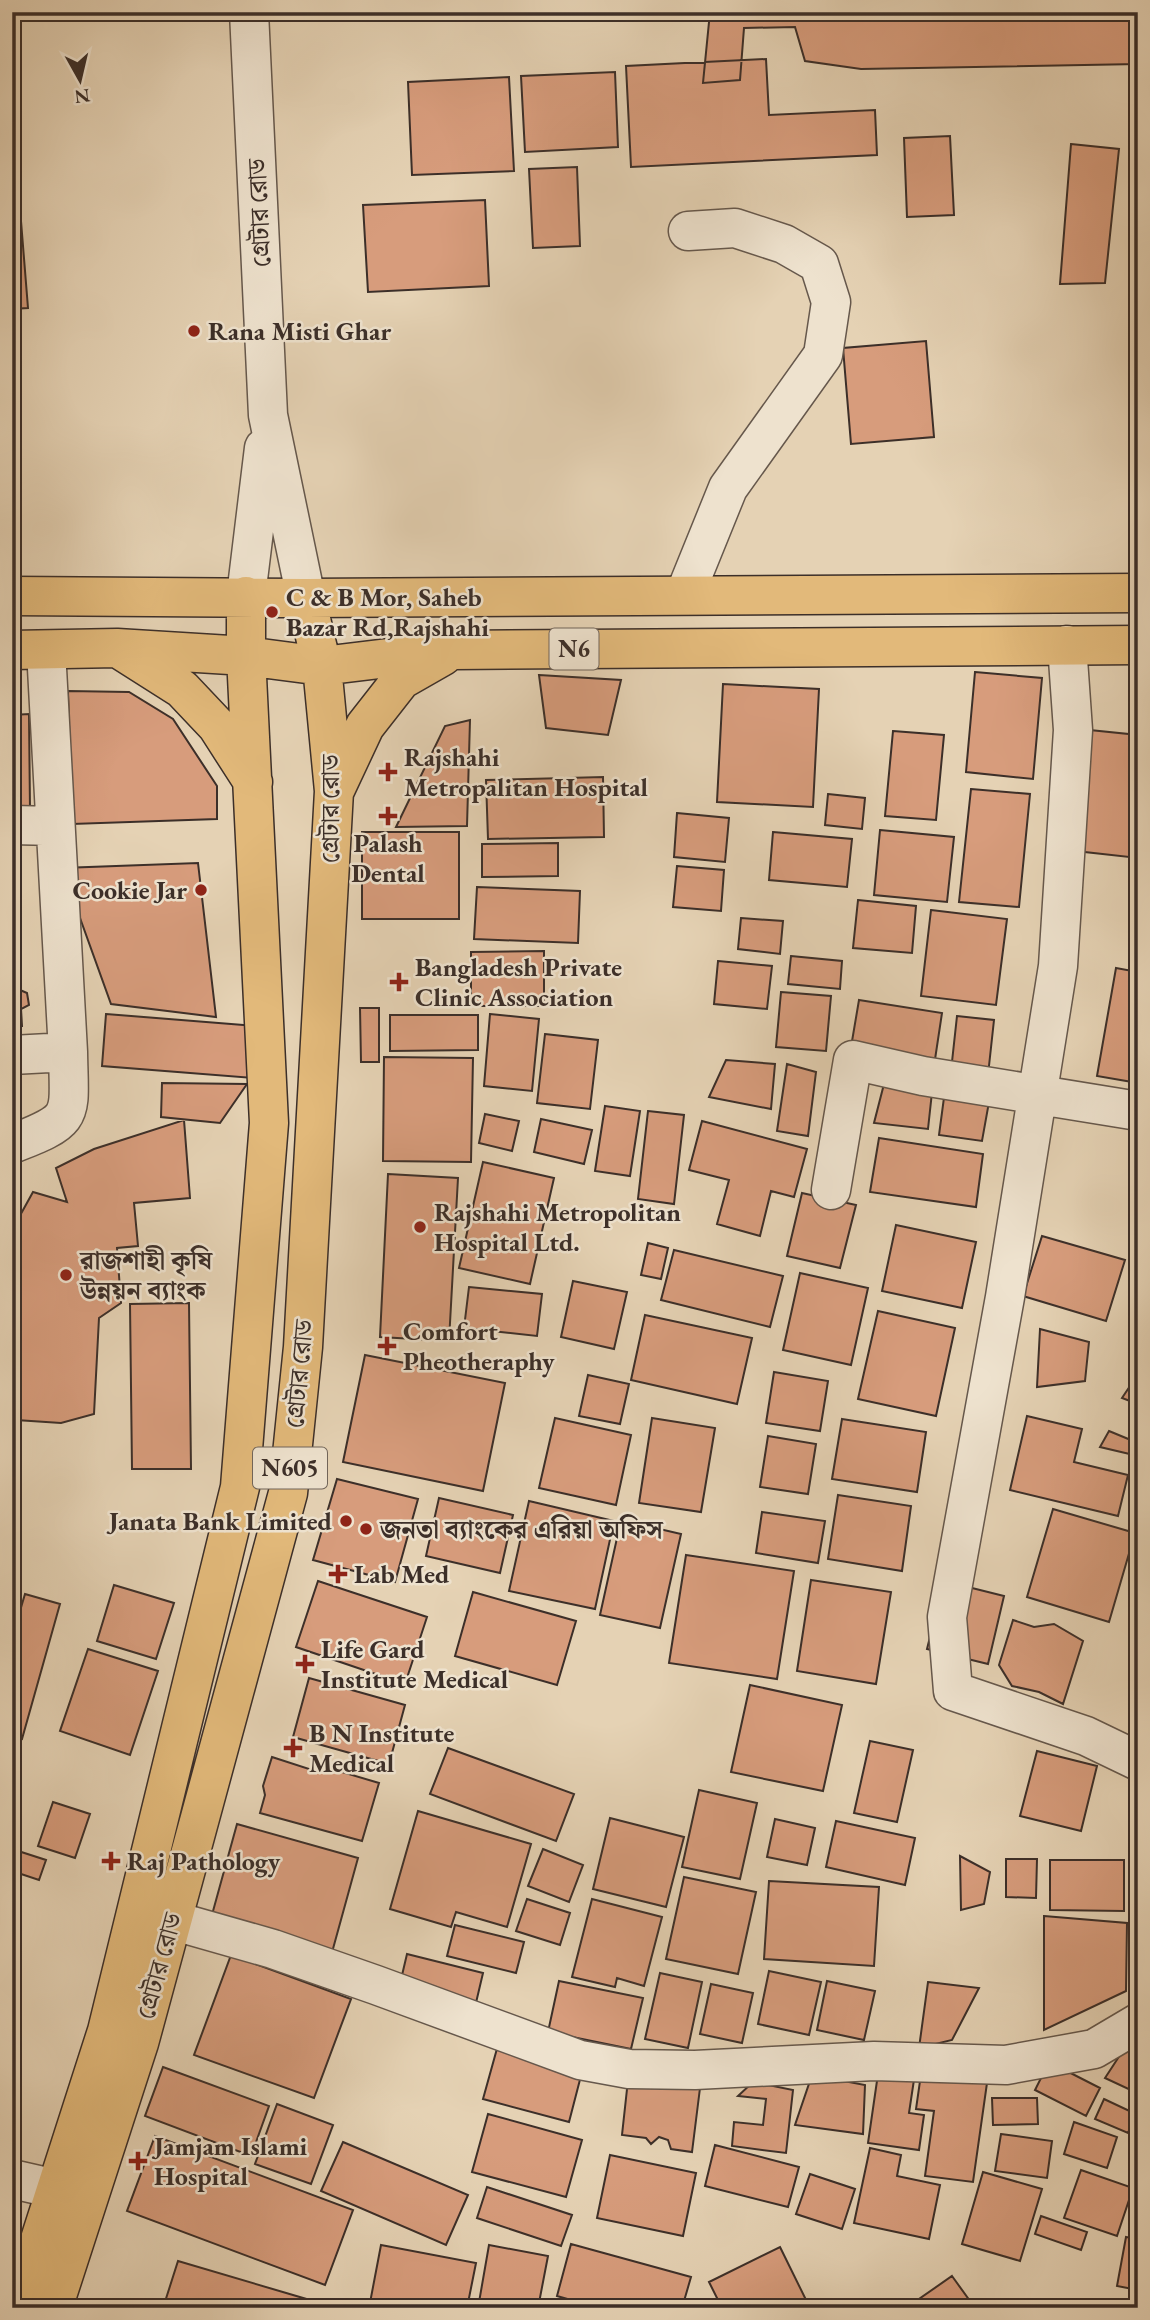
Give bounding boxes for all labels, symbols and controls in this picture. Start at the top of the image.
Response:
north arrow [46,46,116,116]
text: N [72,83,92,110]
street label: গ্রেটার রোড [239,157,279,268]
place label: Rana Misti Ghar [208,314,391,348]
marker: Rana Misti Ghar [186,323,202,339]
place label: C & B Mor, Saheb Bazar Rd,Rajshahi [286,580,489,644]
marker: C & B Mor, Saheb Bazar Rd,Rajshahi [264,604,280,620]
road number: N6 [550,628,598,670]
place label: Rajshahi Metropalitan Hospital [404,740,648,804]
street label: গ্রেটার রোড [313,754,347,864]
marker: Rajshahi Metropalitan Hospital [378,762,398,782]
marker: Palash Dental [380,808,396,824]
place label: Palash Dental [351,826,425,890]
place label: Cookie Jar [73,873,187,907]
marker: Cookie Jar [193,882,209,898]
place label: Bangladesh Private Clinic Association [415,950,622,1014]
marker: Bangladesh Private Clinic Association [389,972,409,992]
place label: Rajshahi Metropolitan Hospital Ltd. [434,1195,681,1259]
marker: Rajshahi Metropolitan Hospital Ltd. [412,1219,428,1235]
place label: রাজশাহী কৃষি উন্নয়ন ব্যাংক [79,1243,213,1307]
marker: রাজশাহী কৃষি উন্নয়ন ব্যাংক [58,1267,74,1283]
place label: Comfort Pheotheraphy [403,1314,555,1378]
street label: গ্রেটার রোড [277,1317,321,1430]
marker: Comfort Pheotheraphy [377,1336,397,1356]
road number: N605 [253,1448,327,1488]
place label: Janata Bank Limited [106,1504,333,1538]
place label: জনতা ব্যাংকের এরিয়া অফিস [379,1512,664,1546]
marker: Janata Bank Limited [338,1513,354,1529]
marker: জনতা ব্যাংকের এরিয়া অফিস [358,1521,374,1537]
place label: Lab Med [354,1557,450,1591]
marker: Lab Med [328,1564,348,1584]
place label: Life Gard Institute Medical [321,1632,508,1696]
marker: Life Gard Institute Medical [295,1654,315,1674]
place label: B N Institute Medical [309,1716,454,1780]
marker: B N Institute Medical [283,1738,303,1758]
place label: Raj Pathology [127,1844,281,1878]
marker: Raj Pathology [101,1851,121,1871]
street label: গ্রেটার রোড [128,1908,190,2023]
place label: Jamjam Islami Hospital [151,2129,308,2193]
marker: Jamjam Islami Hospital [128,2151,148,2171]

